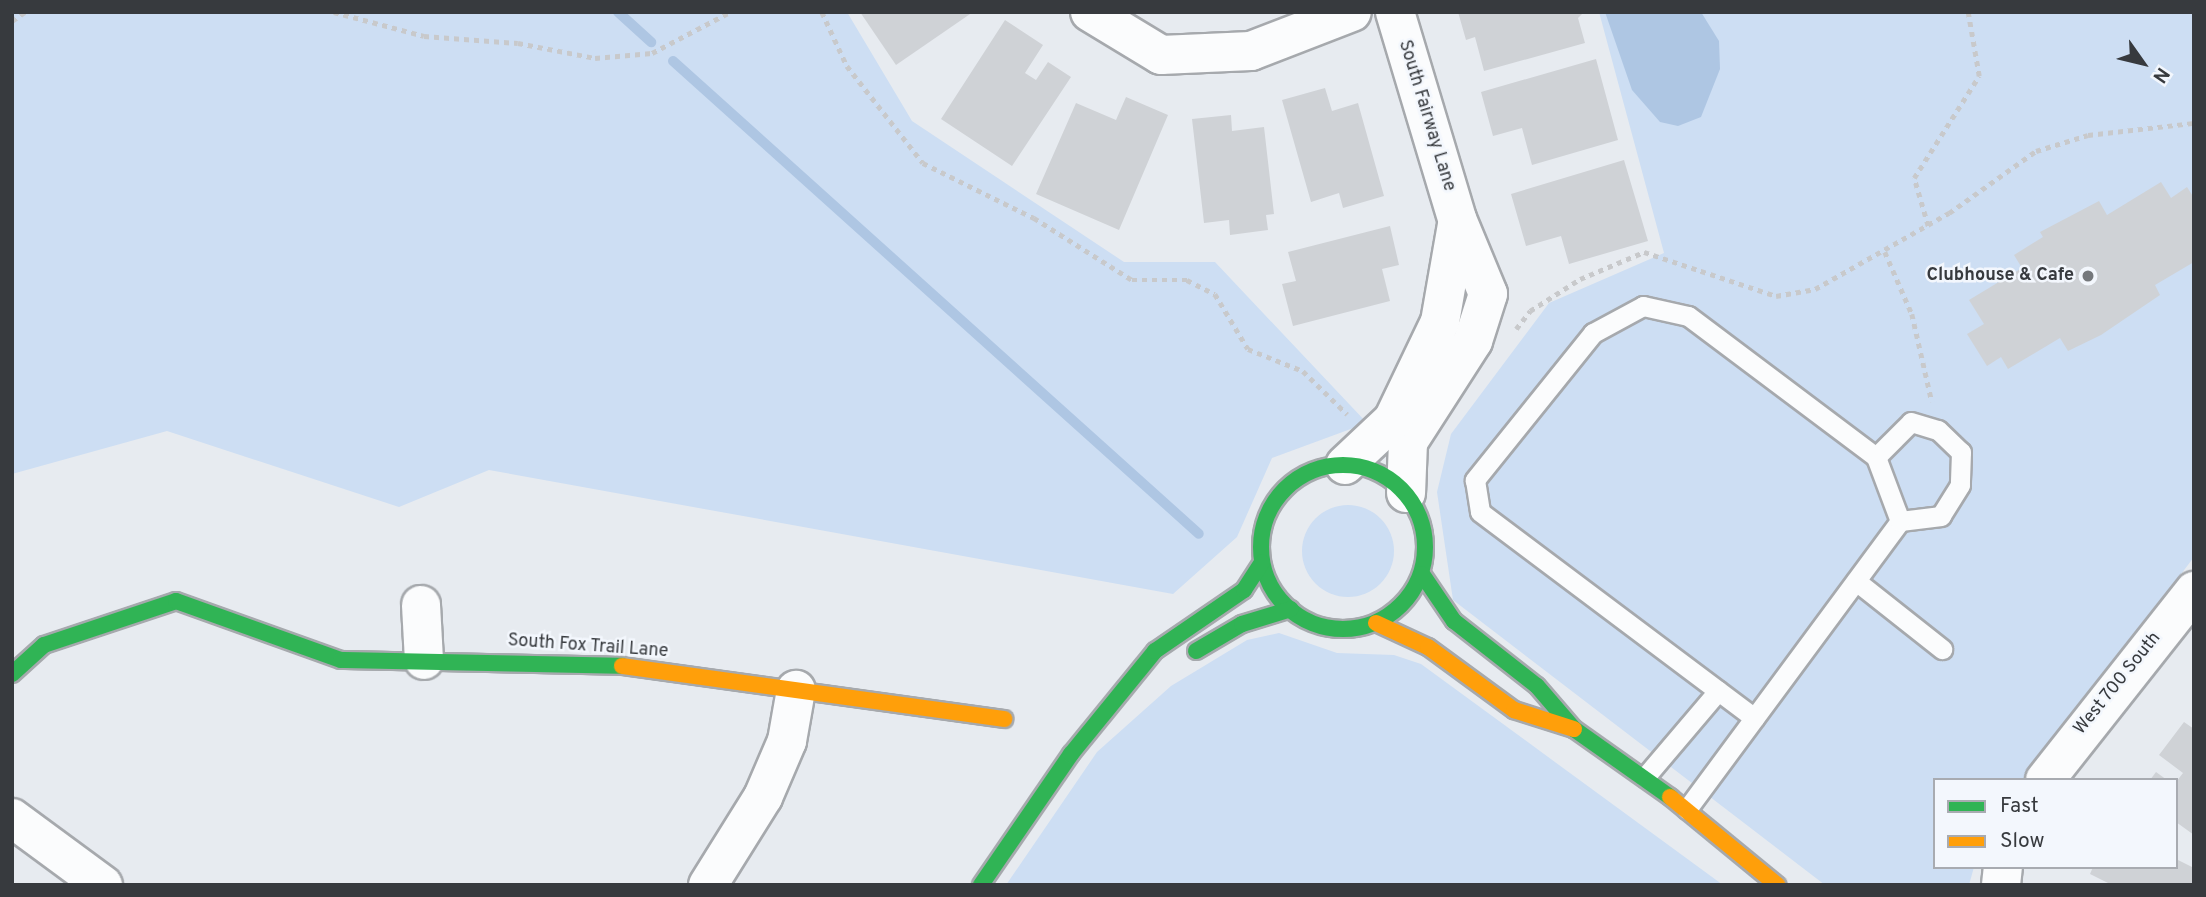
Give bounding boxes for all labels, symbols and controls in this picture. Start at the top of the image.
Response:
north arrow [2108,28,2178,98]
street label: South Fairway Lane [1393,38,1459,194]
text: N [2147,62,2174,87]
place label: Clubhouse & Cafe [1926,265,2074,287]
marker: Clubhouse & Cafe [2080,268,2096,284]
street label: West 700 South [2070,628,2166,740]
street label: South Fox Trail Lane [507,631,669,663]
legend [1933,778,2178,869]
text: Fast [2000,793,2039,820]
text: Slow [2000,828,2045,855]

